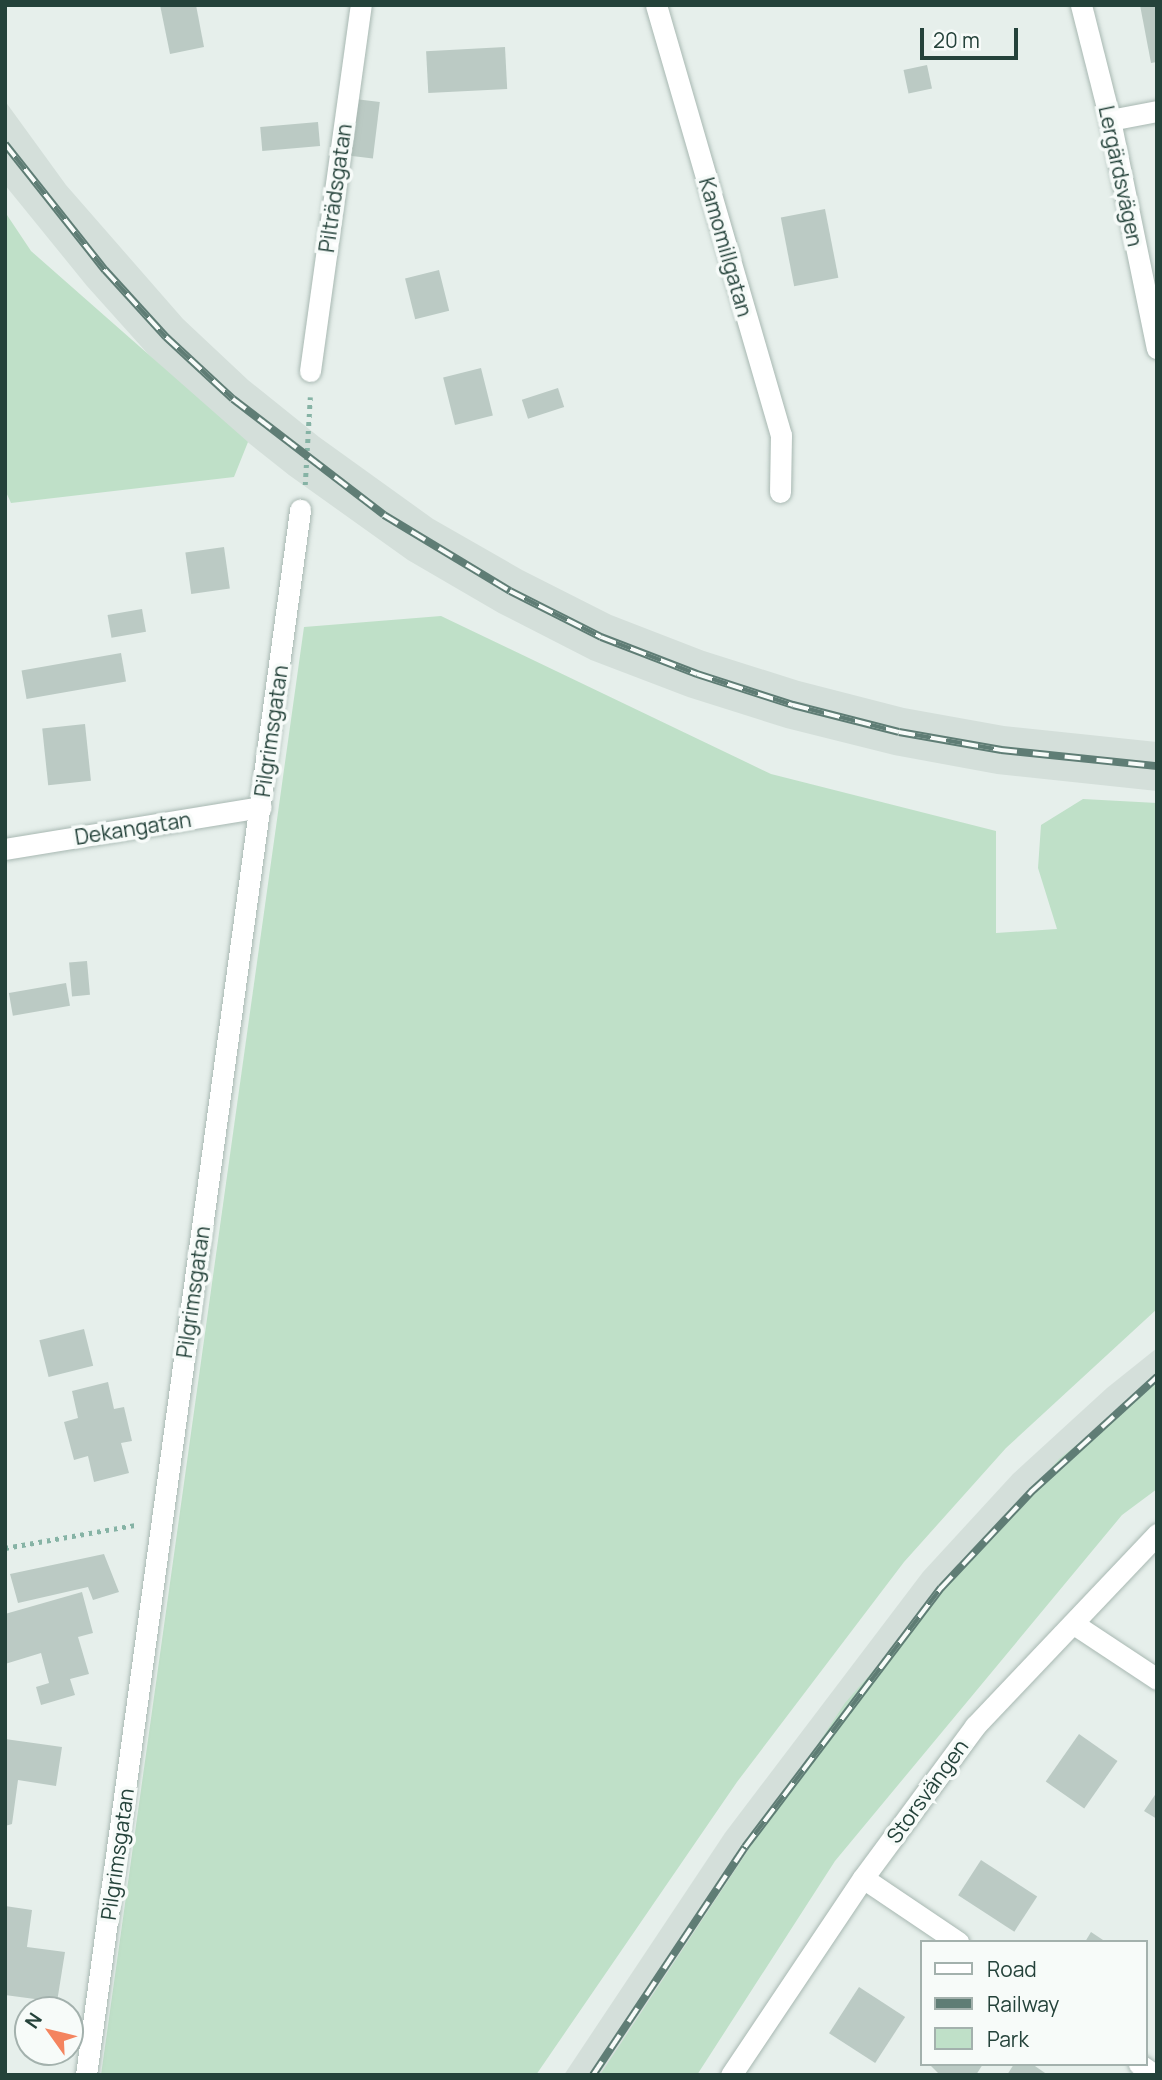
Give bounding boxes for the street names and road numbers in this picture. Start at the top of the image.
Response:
street label: Lergärdsvägen [1094,103,1148,249]
street label: Pilträdsgatan [313,122,357,254]
street label: Kamomillgatan [694,175,758,319]
street label: Pilgrimsgatan [249,663,293,799]
street label: Dekangatan [73,806,193,850]
street label: Pilgrimsgatan [171,1224,215,1360]
street label: Storsvängen [881,1734,973,1848]
street label: Pilgrimsgatan [95,1786,139,1922]

